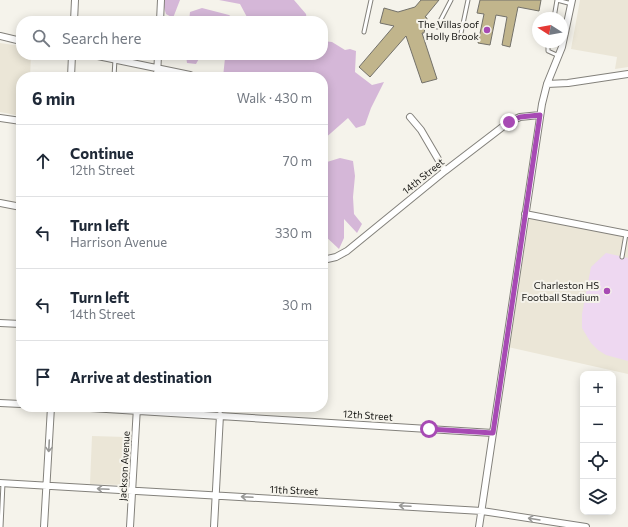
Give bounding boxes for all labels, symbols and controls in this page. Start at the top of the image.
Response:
north arrow [532,12,568,48]
search box [16,16,328,60]
place label: The Villas oof Holly Brook [418,18,480,42]
marker: The Villas oof Holly Brook [482,25,492,35]
icon: search [30,27,52,49]
text: Search here [62,29,141,47]
text: 6 min [32,88,75,109]
text: Walk · 430 m [237,90,312,106]
route end [500,113,518,131]
text: Continue [70,144,134,162]
icon: ahead [32,150,54,172]
text: 70 m [283,153,312,169]
street label: 14th Street [400,156,446,196]
text: 12th Street [70,162,135,178]
text: Turn left [70,216,129,234]
icon: left [32,222,54,244]
text: 330 m [275,225,312,241]
text: Harrison Avenue [70,234,167,250]
place label: Charleston HS Football Stadium [522,279,599,303]
marker: Charleston HS Football Stadium [602,286,612,296]
text: Turn left [70,288,129,306]
icon: left [32,294,54,316]
text: 30 m [282,297,312,313]
text: 14th Street [70,306,135,322]
icon: arrive [32,366,54,388]
text: Arrive at destination [70,368,212,386]
map controls [580,371,616,515]
button: + [580,371,616,407]
street label: 12th Street [343,407,393,423]
button: − [580,407,616,443]
route start [420,420,438,438]
street label: Jackson Avenue [116,431,132,501]
one-way arrow [45,439,53,452]
button: locate [580,443,616,479]
button: layers [580,479,616,515]
street label: 11th Street [269,483,319,497]
one-way arrow [97,485,110,492]
one-way arrow [241,493,254,501]
one-way arrow [399,502,412,510]
one-way arrow [528,515,541,523]

